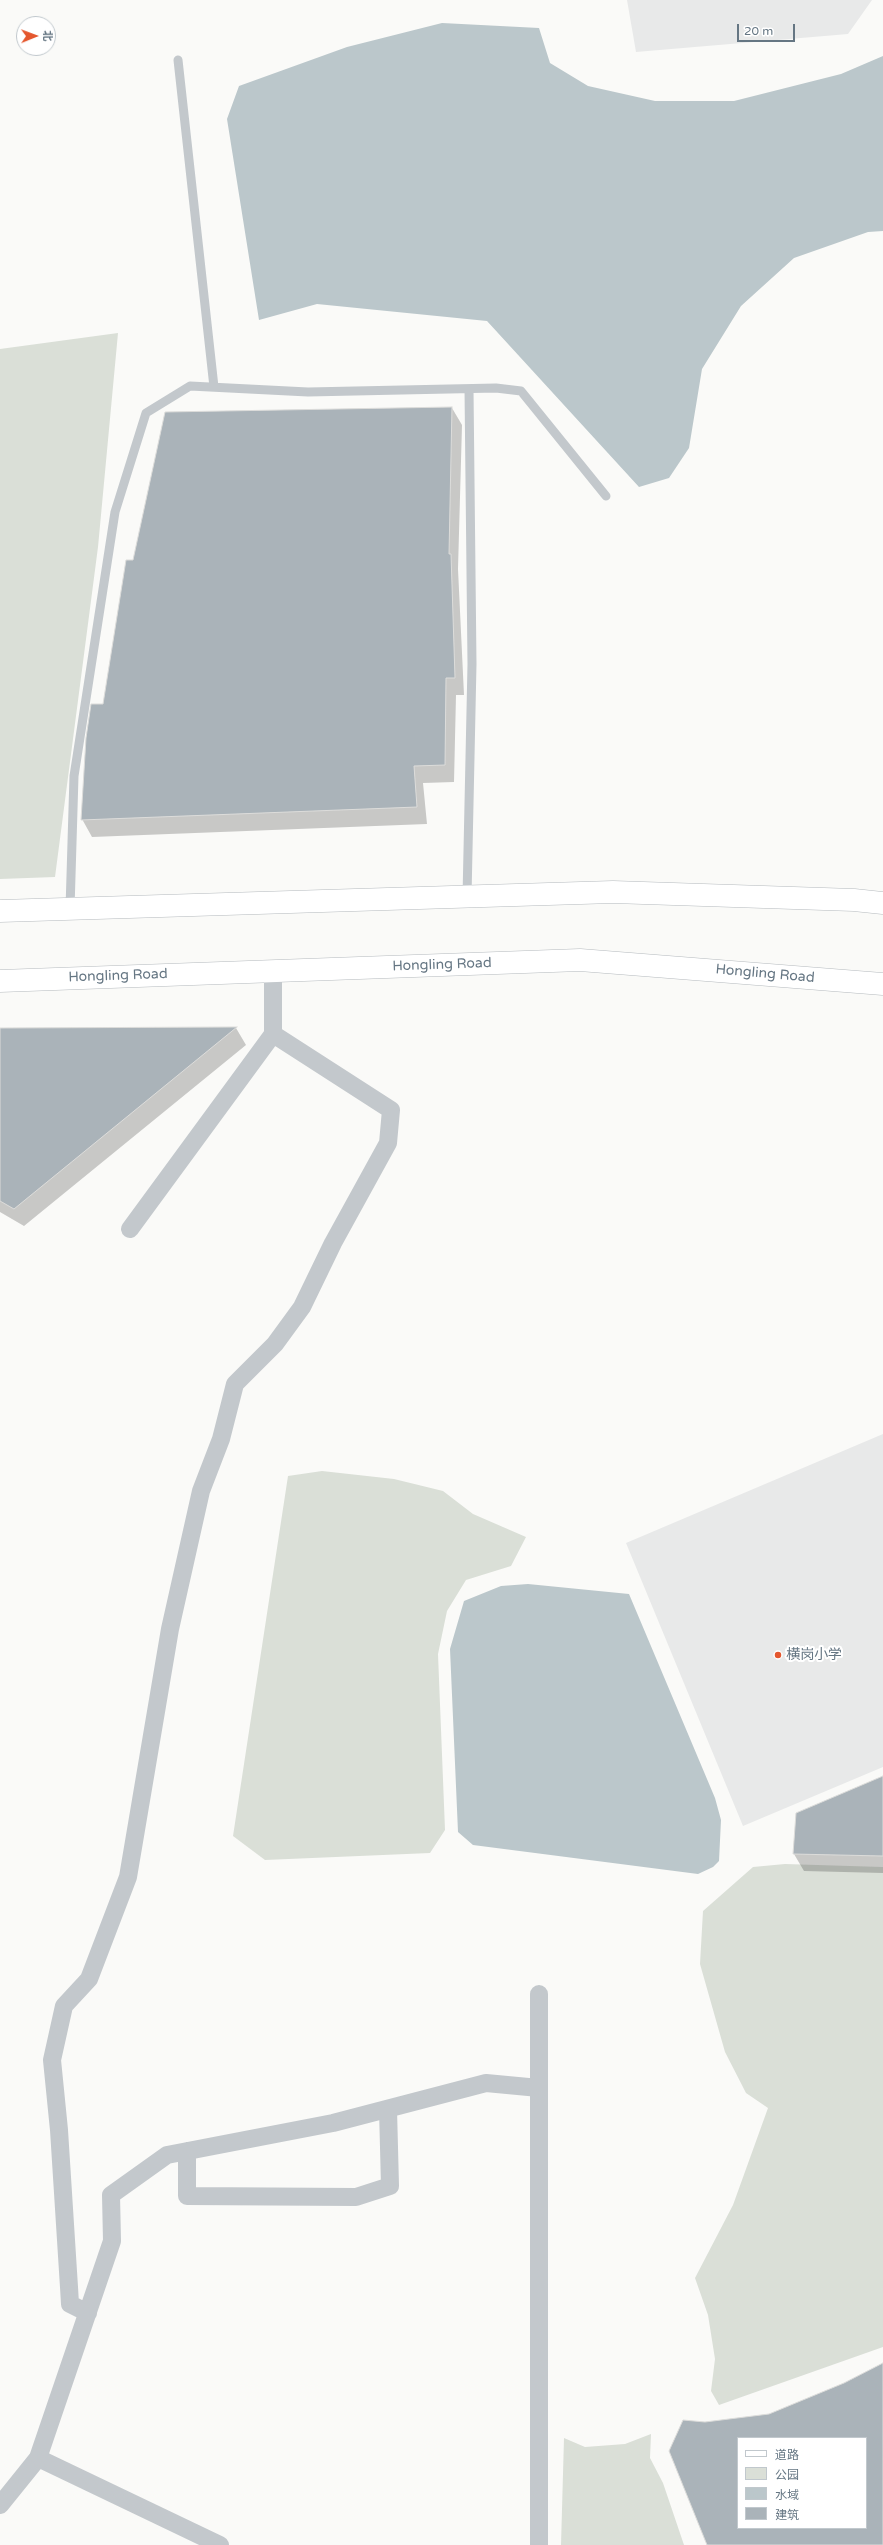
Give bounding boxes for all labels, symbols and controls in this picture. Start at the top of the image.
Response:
north arrow [16,16,56,56]
scale bar [739,16,797,42]
text: 20 m [744,24,773,38]
text: 北 [41,30,54,41]
street label: Hongling Road [392,955,492,975]
street label: Hongling Road [715,961,815,987]
street label: Hongling Road [68,966,168,986]
place label: 横岗小学 [786,1647,842,1663]
marker: 横岗小学 [773,1650,783,1660]
legend [737,2437,867,2529]
text: 道路 [775,2448,799,2462]
text: 公园 [775,2468,799,2482]
text: 水域 [775,2488,799,2502]
text: 建筑 [775,2508,799,2522]

